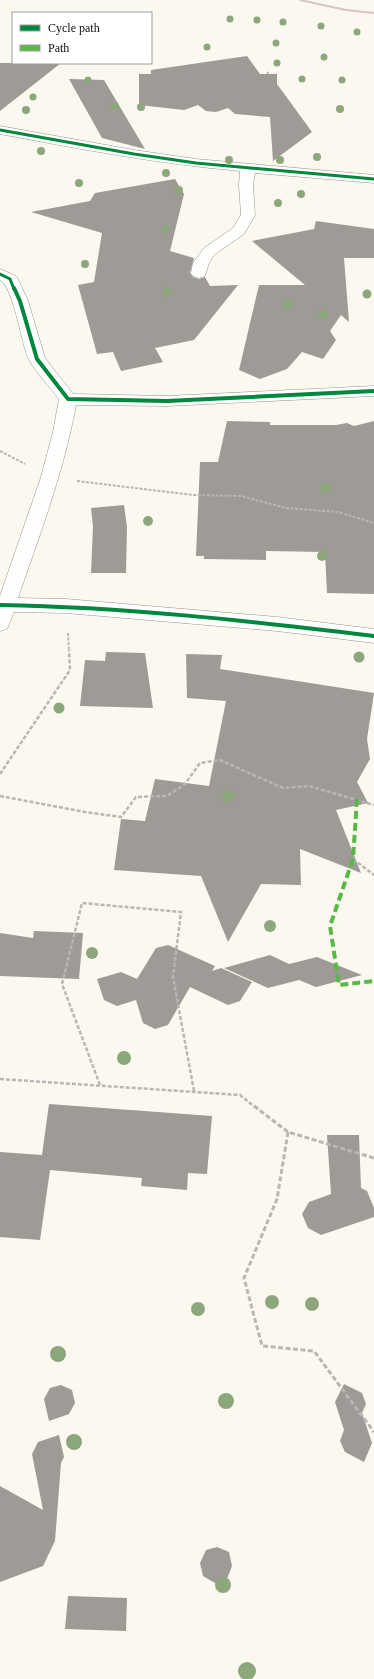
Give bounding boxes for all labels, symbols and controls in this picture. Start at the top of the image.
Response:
legend [12,12,152,64]
text: Cycle path [48,21,100,35]
text: Path [48,41,69,55]

